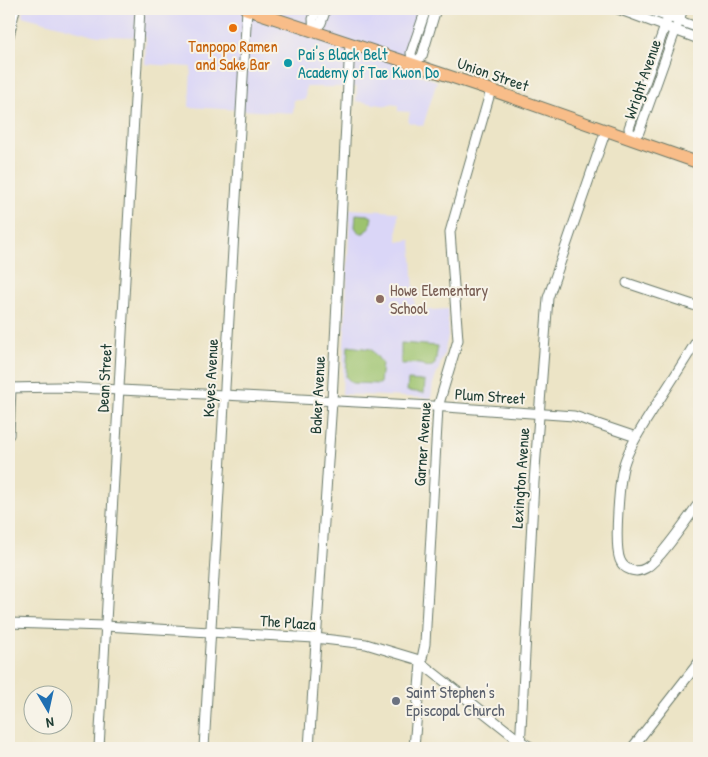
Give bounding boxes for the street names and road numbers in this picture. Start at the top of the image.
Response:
street label: Wright Avenue [618,35,666,122]
street label: Union Street [454,52,532,97]
street label: Keyes Avenue [197,338,223,418]
street label: Dean Street [91,343,117,413]
street label: Baker Avenue [304,355,330,434]
street label: Plum Street [454,383,526,409]
street label: Garner Avenue [408,401,436,487]
street label: Lexington Avenue [506,426,535,529]
street label: The Plaza [259,609,317,635]

